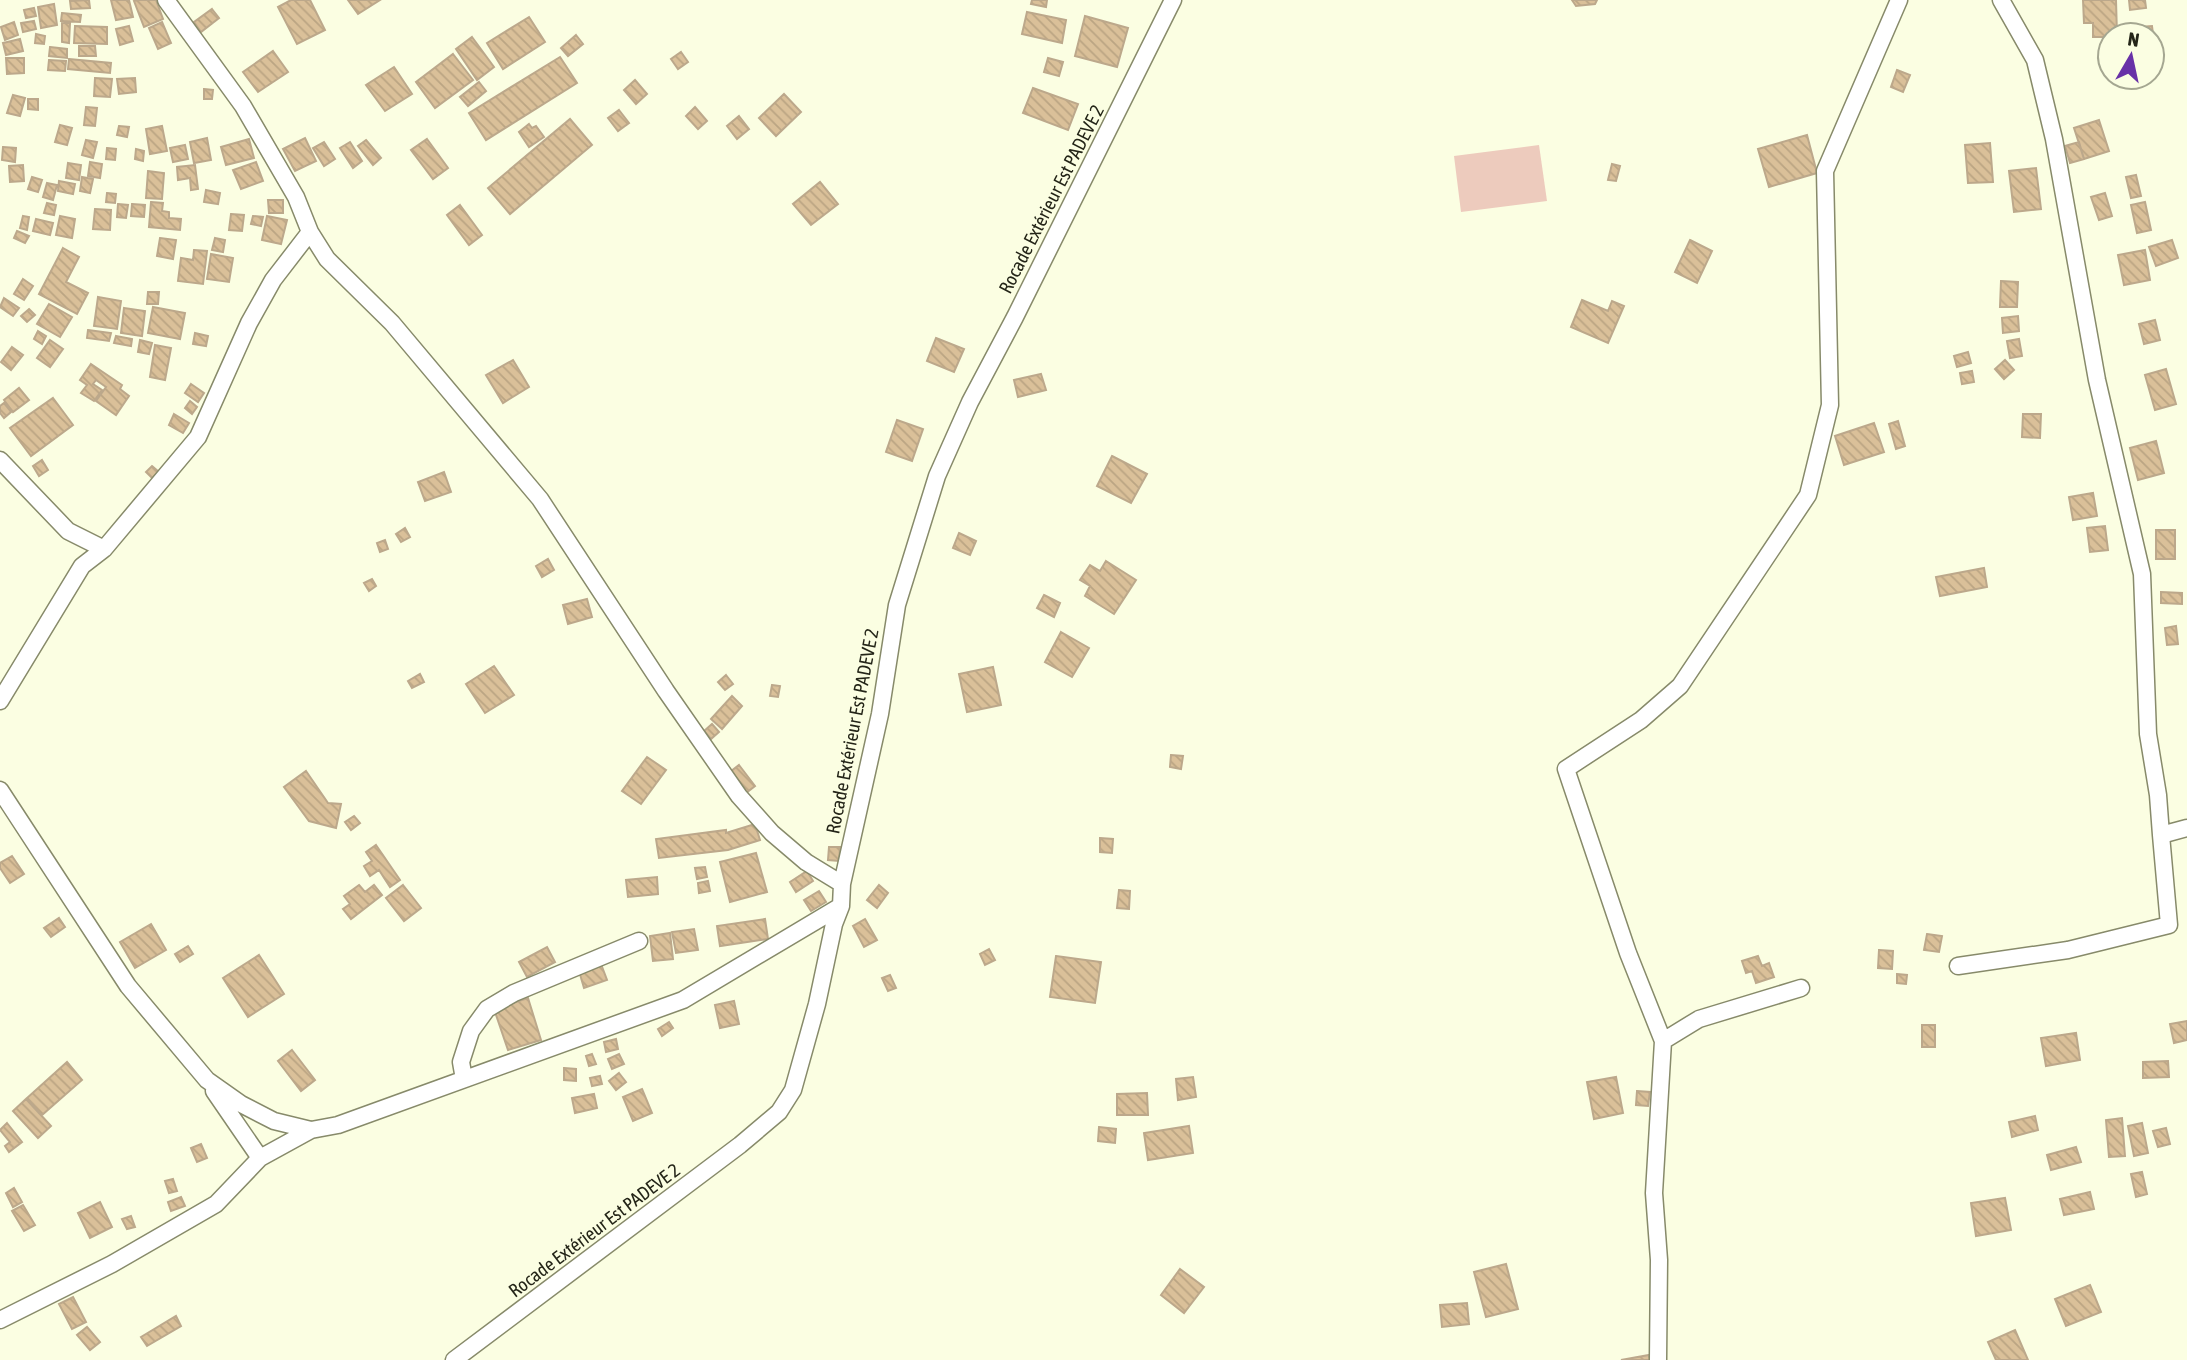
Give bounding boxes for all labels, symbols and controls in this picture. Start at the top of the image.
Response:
north arrow [2096,21,2166,91]
text: N [2126,27,2141,51]
street label: Rocade Extérieur Est PADEVE 2 [994,101,1108,297]
street label: Rocade Extérieur Est PADEVE 2 [821,627,883,835]
street label: Rocade Extérieur Est PADEVE 2 [504,1158,684,1302]

